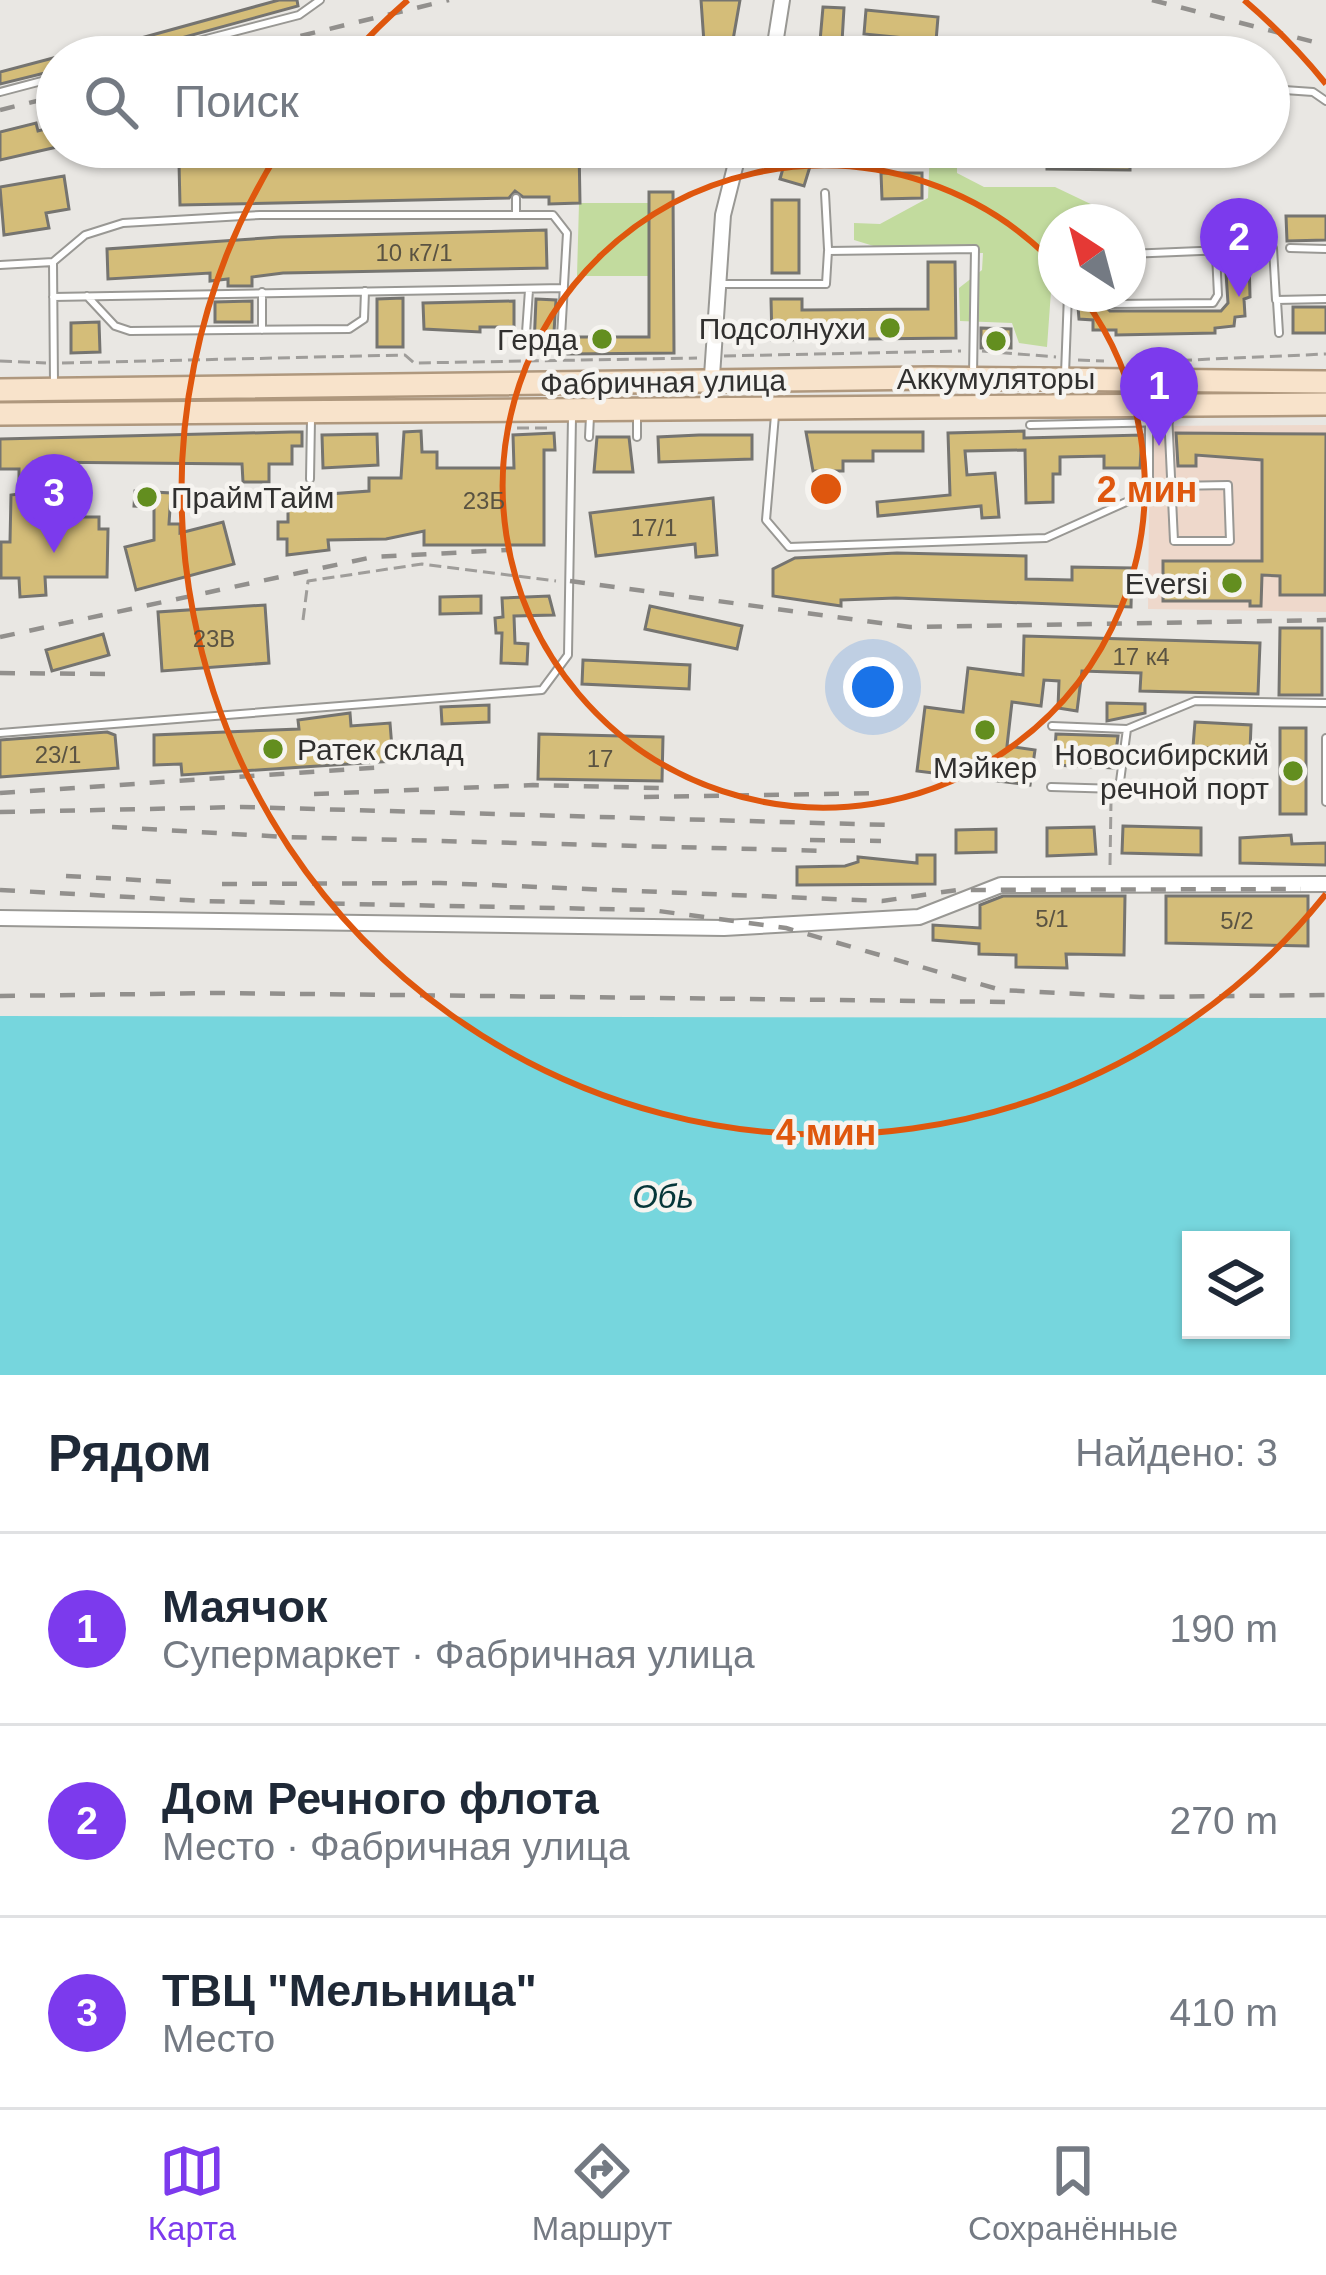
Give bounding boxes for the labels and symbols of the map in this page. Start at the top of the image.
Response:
pin: 2 [1200,198,1278,297]
north arrow [1038,204,1146,312]
house number: 10 к7/1 [375,239,453,266]
place label: Подсолнухи [699,312,866,345]
marker: Подсолнухи [877,315,903,341]
place label: Герда [497,323,578,356]
marker: Герда [589,326,615,352]
marker: Аккумуляторы [983,328,1009,354]
pin: 1 [1120,347,1198,446]
place label: Аккумуляторы [897,362,1095,395]
street label: Фабричная улица [540,363,787,401]
pin: 3 [15,454,93,553]
centre of rings [805,468,847,510]
text: 2 мин [1097,469,1197,510]
place label: ПраймТайм [171,481,334,514]
marker: ПраймТайм [134,484,160,510]
house number: 23Б [463,487,505,514]
house number: 17/1 [631,514,677,541]
place label: Eversi [1125,567,1208,600]
marker: Eversi [1219,570,1245,596]
house number: 23В [193,625,235,652]
house number: 17 к4 [1112,643,1170,670]
your location [843,657,903,717]
marker: Мэйкер [972,717,998,743]
place label: Ратек склад [297,733,464,766]
marker: Ратек склад [260,736,286,762]
place label: Новосибирский речной порт [1054,738,1269,805]
house number: 23/1 [35,741,81,768]
house number: 17 [587,745,613,772]
place label: Мэйкер [933,751,1037,784]
marker: Новосибирский речной порт [1280,758,1306,784]
house number: 5/1 [1035,905,1069,932]
house number: 5/2 [1220,907,1254,934]
text: 4 мин [776,1112,876,1153]
water label: Обь [632,1178,694,1215]

